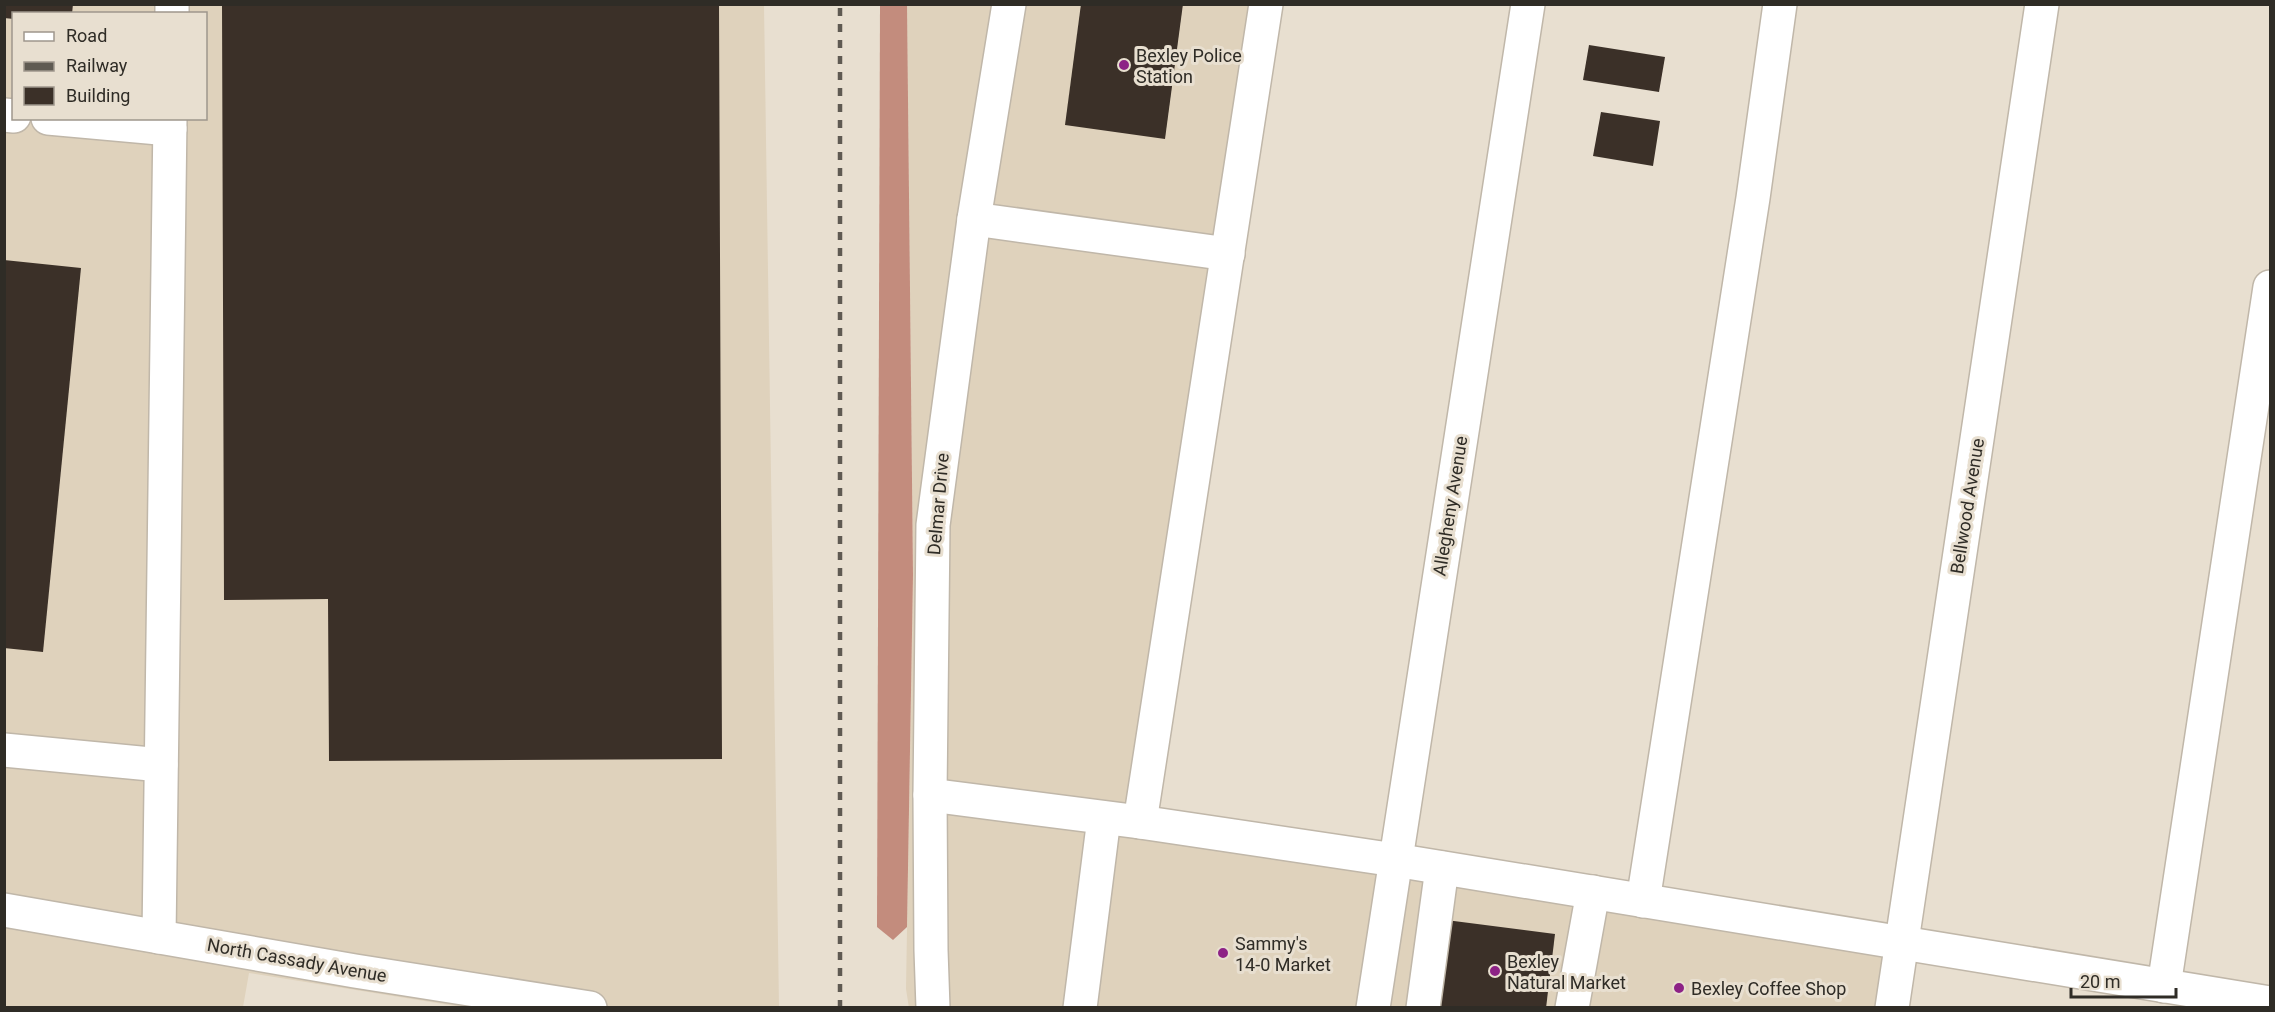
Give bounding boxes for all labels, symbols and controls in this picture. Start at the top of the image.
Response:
legend [12,12,207,120]
text: Road [66,25,107,46]
place label: Bexley Police Station [1136,45,1242,87]
text: Railway [66,55,128,76]
marker: Bexley Police Station [1117,58,1131,72]
text: Building [66,85,130,106]
street label: Allegheny Avenue [1429,435,1471,577]
street label: Bellwood Avenue [1946,437,1988,575]
street label: Delmar Drive [923,452,953,556]
place label: Sammy's 14-0 Market [1235,933,1331,975]
street label: North Cassady Avenue [206,934,388,986]
marker: Sammy's 14-0 Market [1216,946,1230,960]
place label: Bexley Natural Market [1507,951,1626,993]
scale bar [2071,961,2176,999]
marker: Bexley Natural Market [1488,964,1502,978]
text: 20 m [2080,971,2120,992]
place label: Bexley Coffee Shop [1691,978,1846,999]
marker: Bexley Coffee Shop [1672,981,1686,995]

